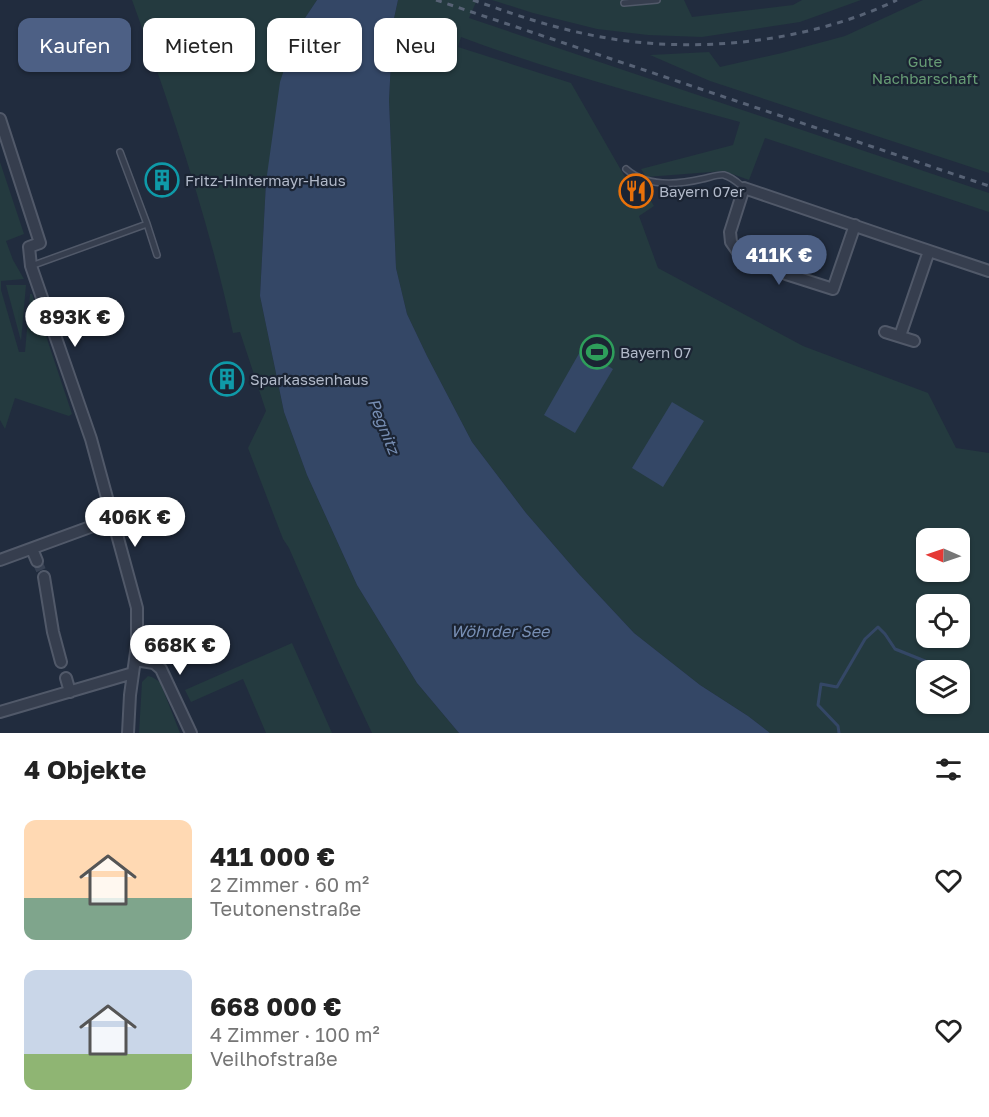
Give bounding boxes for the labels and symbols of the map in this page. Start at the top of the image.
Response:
park label: Gute Nachbarschaft [872,52,978,87]
building icon: Fritz-Hintermayr-Haus [144,162,180,198]
place label: Fritz-Hintermayr-Haus [185,171,346,189]
restaurant icon: Bayern 07er [618,173,654,209]
place label: Bayern 07er [659,182,745,200]
pin: 411K € [730,235,828,286]
pin: 893K € [26,297,124,348]
sports icon: Bayern 07 [579,334,615,370]
place label: Bayern 07 [620,343,691,361]
building icon: Sparkassenhaus [209,361,245,397]
place label: Sparkassenhaus [250,370,369,388]
water label: Pegnitz [364,395,405,459]
pin: 406K € [86,497,184,548]
north arrow [916,528,970,582]
water label: Wöhrder See [451,621,551,641]
pin: 668K € [131,625,229,676]

